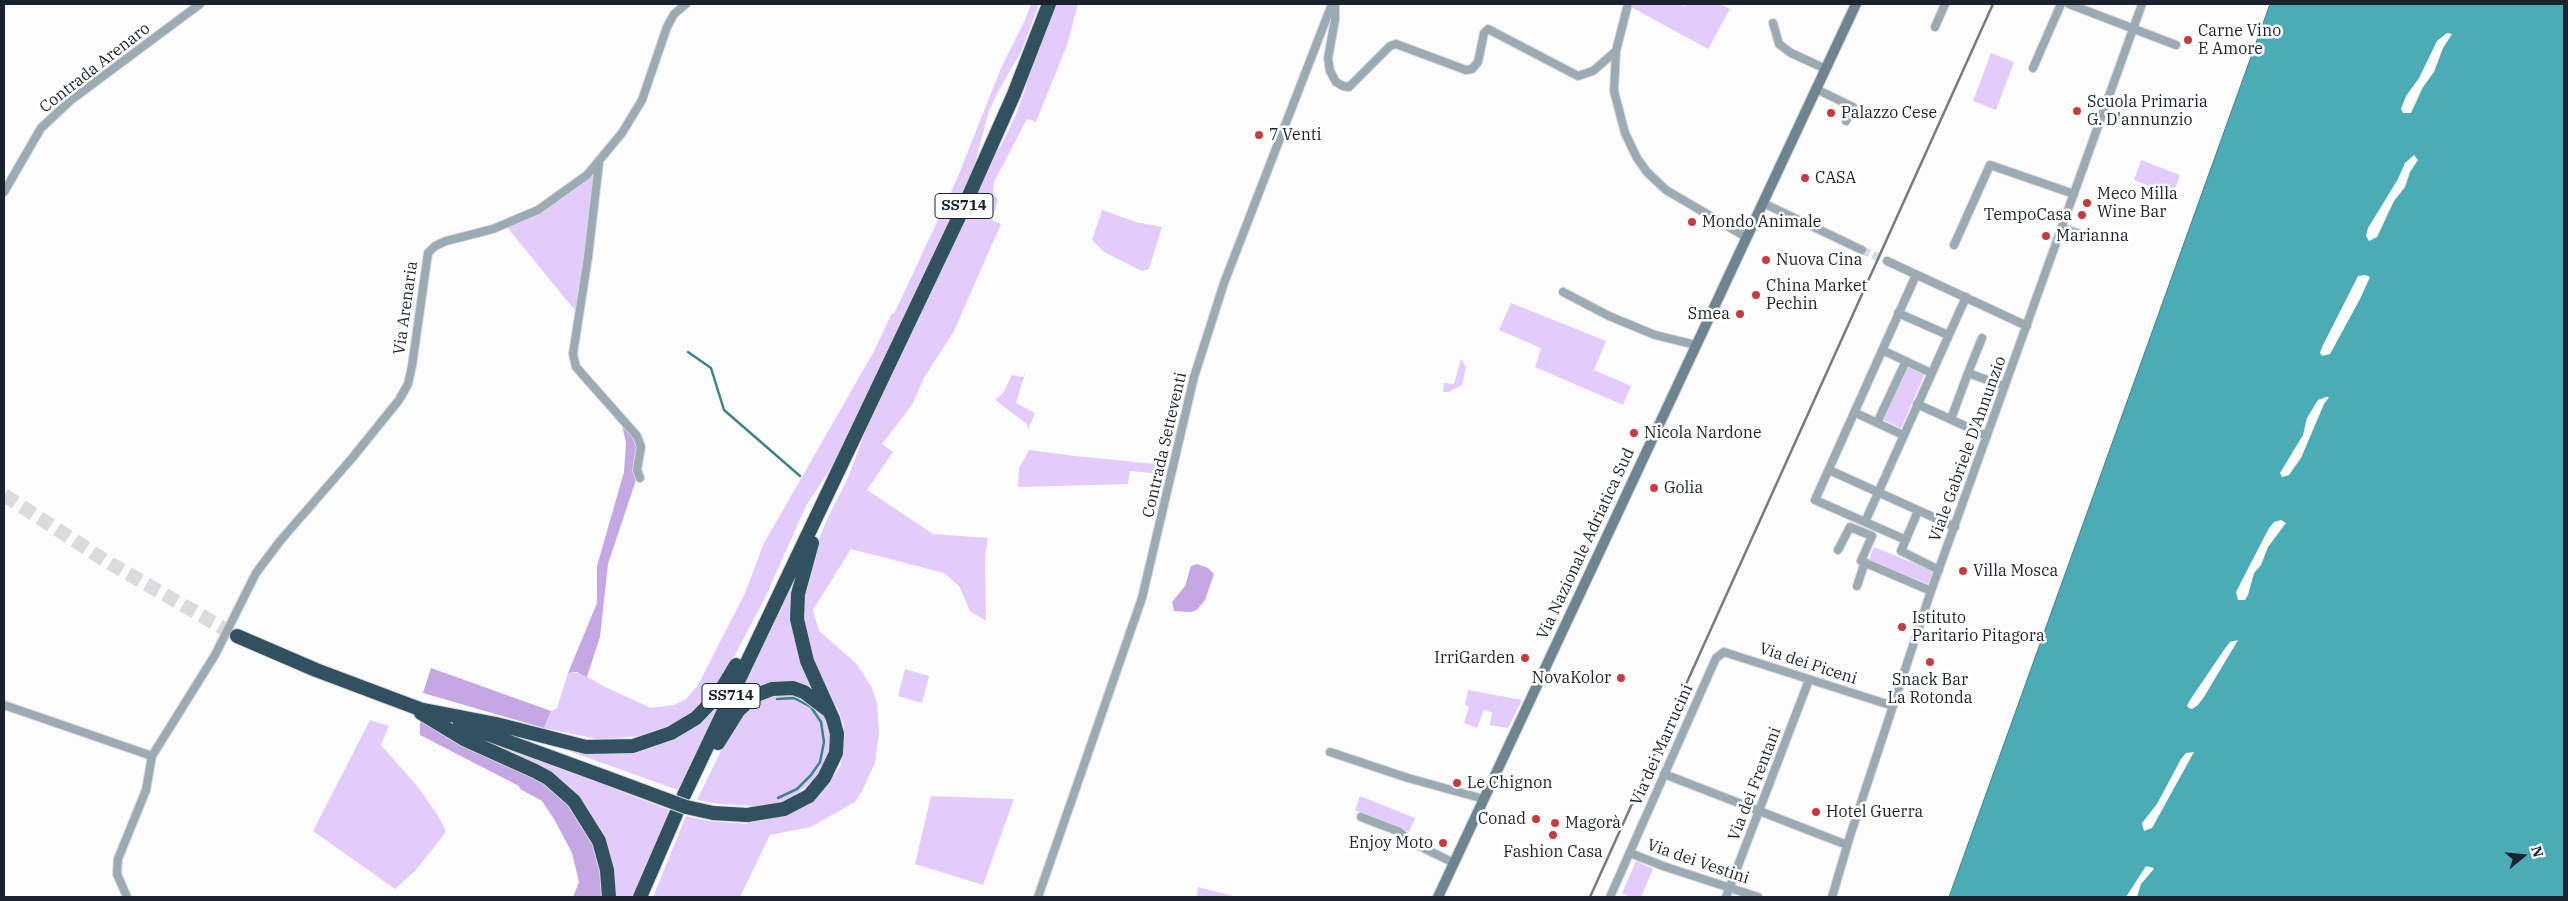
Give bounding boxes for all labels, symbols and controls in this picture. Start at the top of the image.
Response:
street label: Contrada Arenaro [36,19,154,117]
place label: Carne Vino E Amore [2198,21,2281,59]
marker: Carne Vino E Amore [2182,34,2194,46]
place label: Scuola Primaria G. D'annunzio [2087,92,2208,130]
place label: Palazzo Cese [1841,103,1937,123]
marker: Scuola Primaria G. D'annunzio [2071,105,2083,117]
marker: Palazzo Cese [1825,107,1837,119]
place label: 7 Venti [1269,125,1322,145]
marker: 7 Venti [1253,129,1265,141]
place label: CASA [1815,168,1856,188]
marker: CASA [1799,172,1811,184]
place label: Meco Milla Wine Bar [2097,184,2178,222]
road number: SS714 [935,194,993,218]
marker: Meco Milla Wine Bar [2081,197,2093,209]
place label: TempoCasa [1984,205,2072,225]
marker: TempoCasa [2076,209,2088,221]
place label: Mondo Animale [1702,212,1821,232]
marker: Mondo Animale [1686,216,1698,228]
place label: Marianna [2056,226,2129,246]
marker: Marianna [2040,230,2052,242]
place label: Nuova Cina [1776,250,1862,270]
marker: Nuova Cina [1760,254,1772,266]
street label: Via Arenaria [390,260,422,356]
place label: China Market Pechin [1766,276,1867,314]
marker: China Market Pechin [1750,289,1762,301]
place label: Smea [1688,304,1730,324]
marker: Smea [1734,308,1746,320]
street label: Viale Gabriele D'Annunzio [1925,354,2011,544]
street label: Contrada Setteventi [1139,370,1191,520]
place label: Nicola Nardone [1644,423,1762,443]
marker: Nicola Nardone [1628,427,1640,439]
street label: Via Nazionale Adriatica Sud [1533,445,1639,643]
place label: Golia [1664,478,1703,498]
marker: Golia [1648,482,1660,494]
place label: Villa Mosca [1973,561,2058,581]
marker: Villa Mosca [1957,565,1969,577]
place label: Istituto Paritario Pitagora [1912,608,2045,646]
marker: Istituto Paritario Pitagora [1896,621,1908,633]
street label: Via dei Piceni [1757,639,1859,689]
place label: IrriGarden [1434,648,1515,668]
marker: IrriGarden [1519,652,1531,664]
marker: Snack Bar La Rotonda [1924,656,1936,668]
place label: NovaKolor [1532,668,1611,688]
place label: Snack Bar La Rotonda [1888,670,1972,708]
marker: NovaKolor [1615,672,1627,684]
street label: Via dei Marrucini [1627,681,1697,809]
road number: SS714 [702,684,760,708]
street label: Via dei Frentani [1725,725,1785,843]
place label: Le Chignon [1467,773,1552,793]
marker: Le Chignon [1451,777,1463,789]
place label: Hotel Guerra [1826,802,1923,822]
marker: Hotel Guerra [1810,806,1822,818]
place label: Conad [1478,809,1526,829]
marker: Conad [1530,813,1542,825]
place label: Magorà [1565,813,1621,833]
marker: Magorà [1549,817,1561,829]
marker: Fashion Casa [1547,829,1559,841]
north arrow [2498,831,2548,881]
place label: Enjoy Moto [1349,833,1433,853]
street label: Via dei Vestini [1644,836,1752,888]
marker: Enjoy Moto [1437,837,1449,849]
place label: Fashion Casa [1503,842,1603,862]
text: N [2527,844,2548,860]

